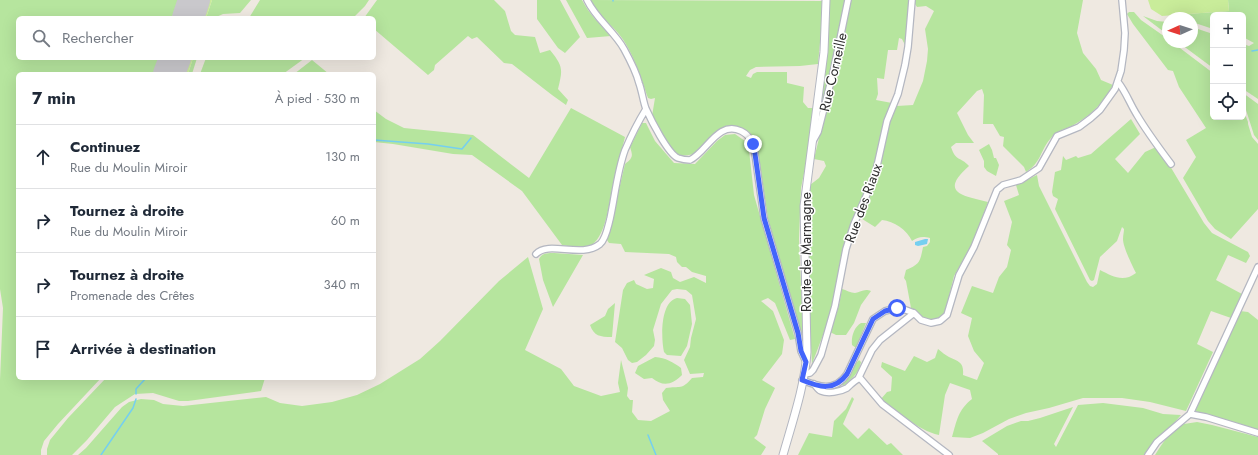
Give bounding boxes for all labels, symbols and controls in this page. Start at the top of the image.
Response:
north arrow [1162,12,1198,48]
map controls [1210,12,1246,120]
button: + [1210,12,1246,48]
search box [16,16,376,60]
icon: search [30,27,52,49]
text: Rechercher [62,27,134,49]
street label: Rue Corneille [814,31,852,113]
button: − [1210,48,1246,84]
button: locate [1210,84,1246,120]
text: 7 min [32,86,76,110]
text: À pied · 530 m [275,89,360,108]
route end [744,135,762,153]
text: Continuez [70,136,140,158]
icon: ahead [32,146,54,168]
text: 130 m [325,147,360,166]
text: Rue du Moulin Miroir [70,158,188,177]
street label: Rue des Riaux [839,160,887,245]
street label: Route de Marmagne [796,192,816,312]
text: Tournez à droite [70,200,184,222]
icon: right [32,210,54,232]
text: 60 m [331,211,360,230]
text: Rue du Moulin Miroir [70,222,188,241]
text: Tournez à droite [70,264,184,286]
icon: right [32,274,54,296]
text: 340 m [323,275,360,294]
text: Promenade des Crêtes [70,286,194,305]
route start [888,299,906,317]
icon: arrive [32,338,54,360]
text: Arrivée à destination [70,338,216,360]

